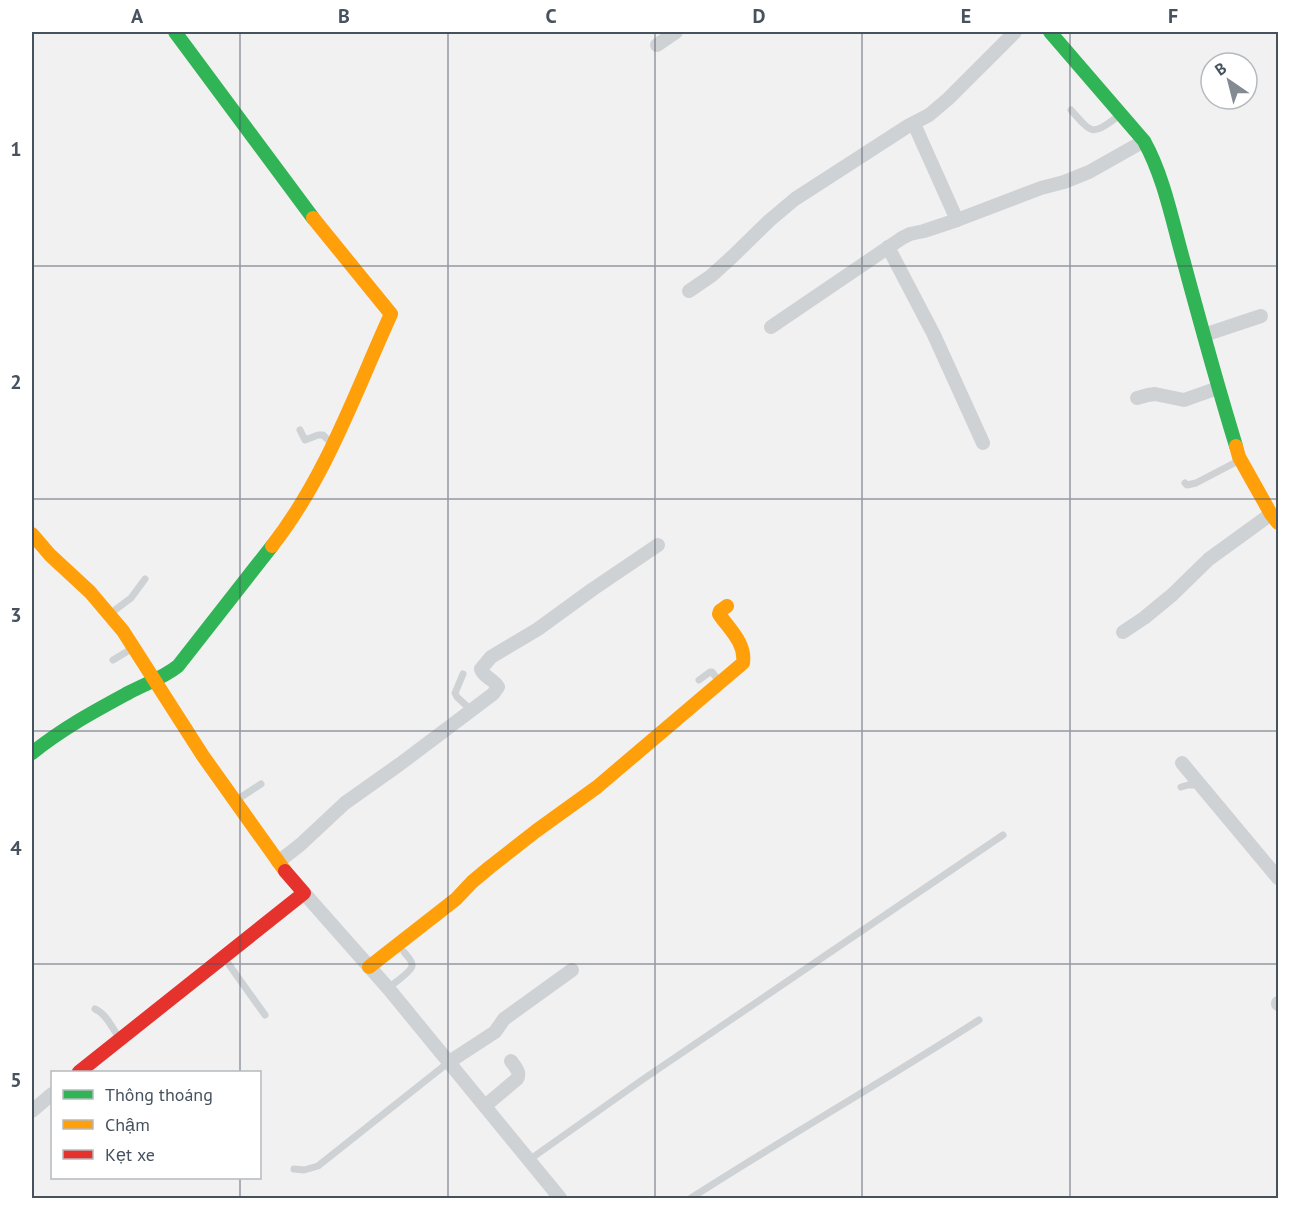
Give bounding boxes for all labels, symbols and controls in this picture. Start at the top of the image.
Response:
text: A [131,3,144,29]
text: B [338,3,350,29]
text: C [545,3,557,29]
text: D [753,3,766,29]
text: E [961,3,971,29]
text: F [1168,3,1178,29]
north arrow [1199,51,1259,111]
text: B [1211,58,1230,80]
text: 1 [10,136,22,162]
text: 2 [10,369,22,395]
text: 3 [10,602,22,628]
text: 4 [10,835,22,861]
text: 5 [10,1067,22,1093]
legend [51,1071,261,1179]
text: Thông thoáng [105,1083,213,1106]
text: Chậm [105,1113,150,1136]
text: Kẹt xe [105,1143,155,1166]

